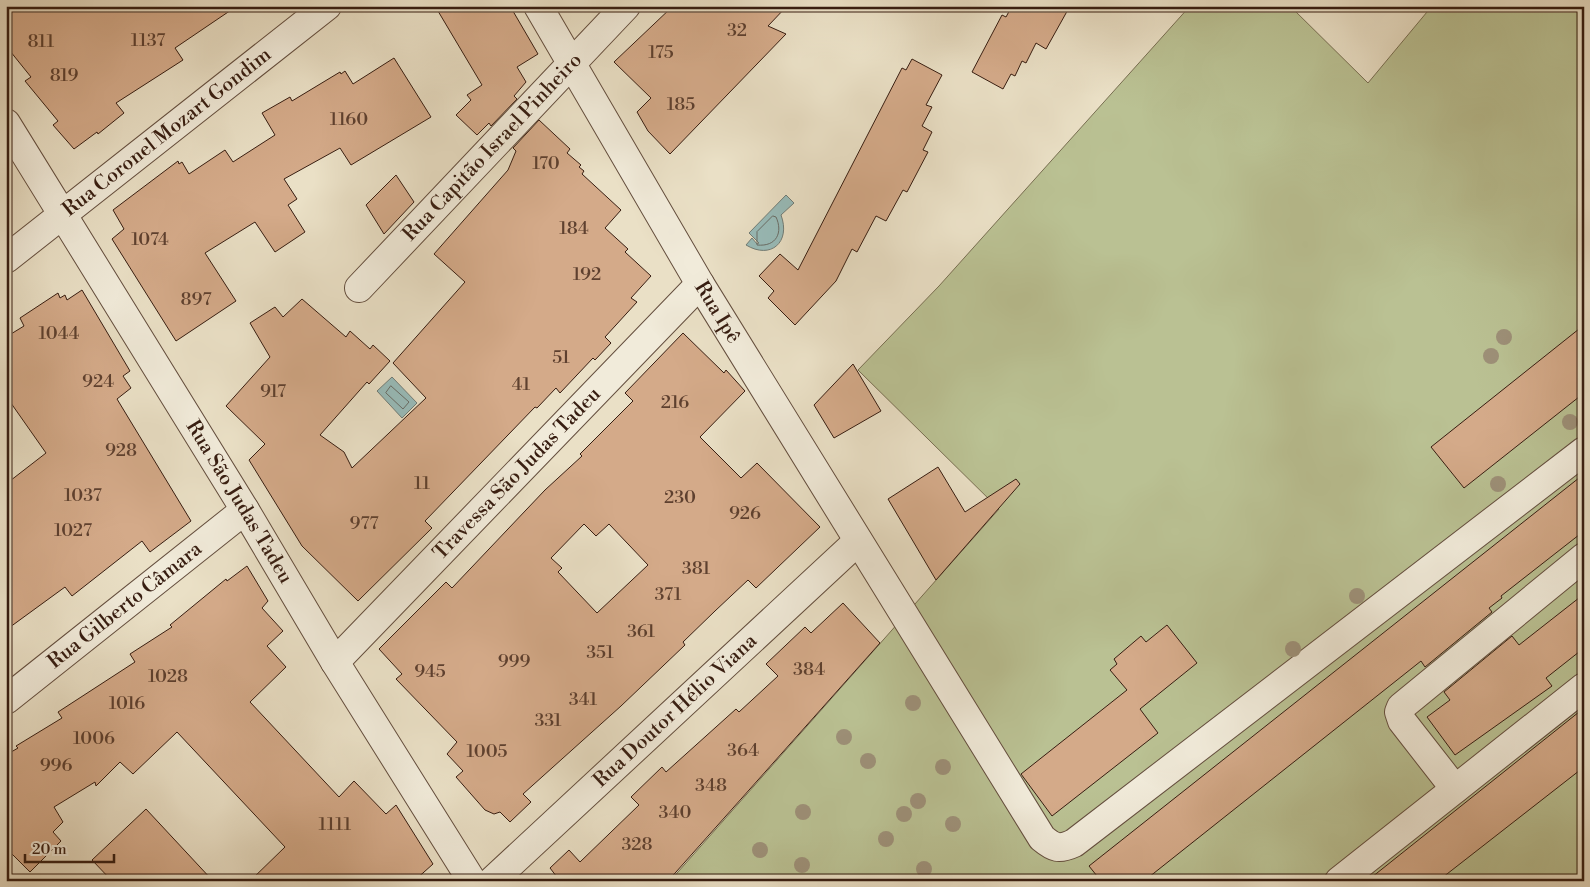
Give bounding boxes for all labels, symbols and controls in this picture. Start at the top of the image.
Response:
house number: 32 [727,19,747,42]
house number: 1137 [131,29,165,52]
house number: 811 [28,30,55,53]
house number: 175 [648,41,674,64]
street label: Rua Coronel Mozart Gondim [58,42,277,222]
street label: Rua Capitão Israel Pinheiro [397,48,587,246]
house number: 819 [50,64,78,87]
house number: 185 [667,93,695,116]
house number: 1160 [330,108,368,131]
house number: 170 [532,152,560,175]
house number: 184 [559,217,589,240]
house number: 1074 [131,228,169,251]
house number: 192 [573,263,601,286]
street label: Rua Ipê [689,276,746,348]
house number: 897 [180,288,212,311]
house number: 1044 [39,322,80,345]
house number: 51 [552,346,570,369]
house number: 924 [82,370,114,393]
house number: 41 [512,373,530,396]
house number: 917 [260,380,286,403]
street label: Travessa São Judas Tadeu [428,381,606,565]
house number: 216 [661,391,689,414]
street label: Rua São Judas Tadeu [180,416,299,589]
house number: 928 [105,439,137,462]
house number: 11 [414,472,430,495]
house number: 1037 [64,484,102,507]
house number: 230 [664,486,696,509]
house number: 926 [729,502,761,525]
house number: 977 [349,512,379,535]
house number: 1027 [54,519,92,542]
street label: Rua Gilberto Câmara [43,536,208,674]
house number: 381 [682,557,710,580]
house number: 371 [654,583,682,606]
house number: 361 [627,620,655,643]
street label: Rua Doutor Hélio Viana [588,628,763,793]
house number: 351 [586,641,614,664]
house number: 999 [498,650,530,673]
house number: 384 [793,658,825,681]
house number: 945 [414,660,446,683]
house number: 1028 [148,665,188,688]
house number: 341 [569,688,598,711]
house number: 1016 [109,692,145,715]
house number: 331 [534,709,562,732]
house number: 1006 [73,727,115,750]
house number: 364 [727,739,759,762]
house number: 1005 [467,740,508,763]
house number: 996 [40,754,72,777]
house number: 348 [695,774,727,797]
house number: 340 [659,801,691,824]
house number: 1111 [319,813,352,836]
scale bar [25,832,114,864]
house number: 328 [621,833,653,856]
text: 20 m [32,840,67,859]

